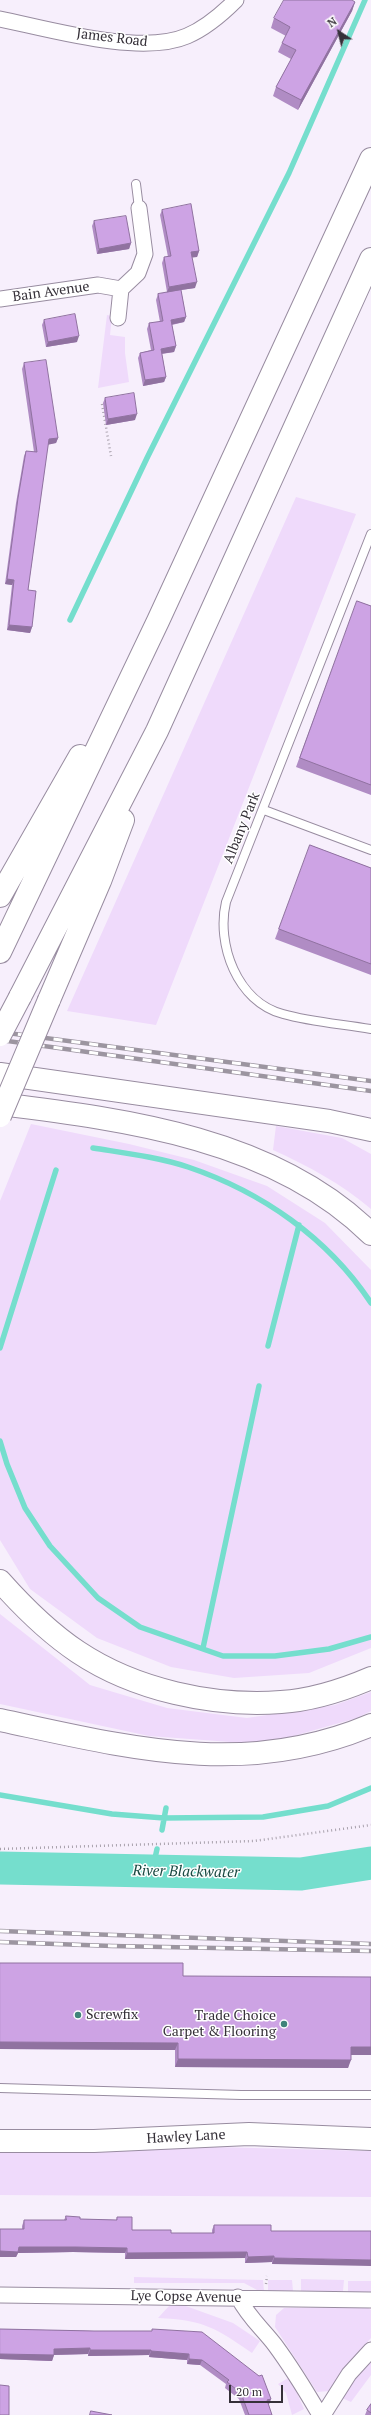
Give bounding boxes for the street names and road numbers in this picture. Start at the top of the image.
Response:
street label: James Road [75,25,149,51]
street label: Bain Avenue [11,278,91,306]
street label: Albany Park [220,790,264,866]
street label: Hawley Lane [146,2127,226,2147]
street label: Lye Copse Avenue [130,2288,242,2306]

